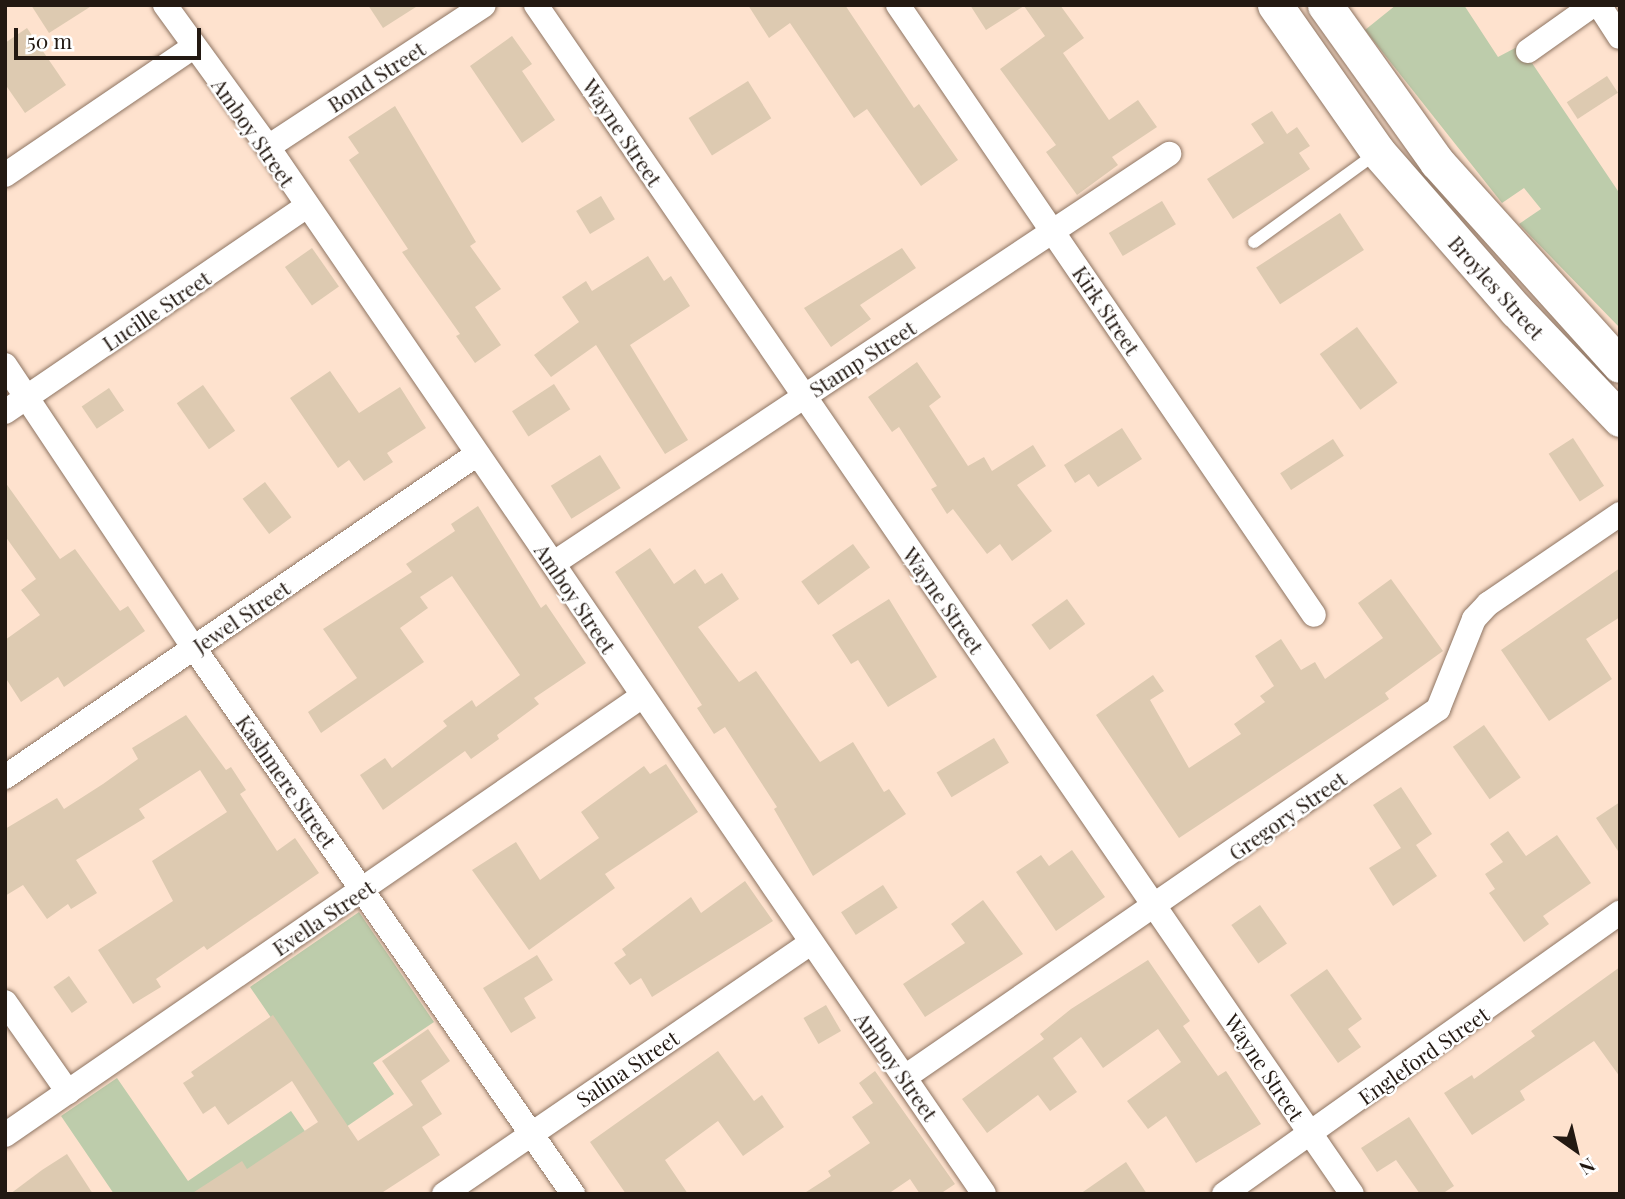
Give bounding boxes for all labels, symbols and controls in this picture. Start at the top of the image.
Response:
scale bar [18,14,205,58]
text: 50 m [27,26,72,54]
street label: Bond Street [323,35,429,117]
street label: Amboy Street [207,73,301,191]
street label: Wayne Street [578,74,668,190]
street label: Broyles Street [1444,230,1550,344]
street label: Kirk Street [1068,261,1146,359]
street label: Lucille Street [97,265,215,355]
street label: Stamp Street [804,314,920,402]
street label: Amboy Street [530,538,622,658]
street label: Wayne Street [898,542,990,658]
street label: Jewel Street [188,574,294,658]
street label: Kashmere Street [232,710,342,852]
street label: Gregory Street [1223,765,1351,865]
street label: Evella Street [267,874,379,960]
street label: Engleford Street [1353,1001,1493,1109]
street label: Amboy Street [850,1007,944,1125]
street label: Wayne Street [1220,1009,1310,1125]
street label: Salina Street [571,1024,683,1112]
north arrow [1541,1115,1611,1185]
text: N [1575,1153,1601,1182]

